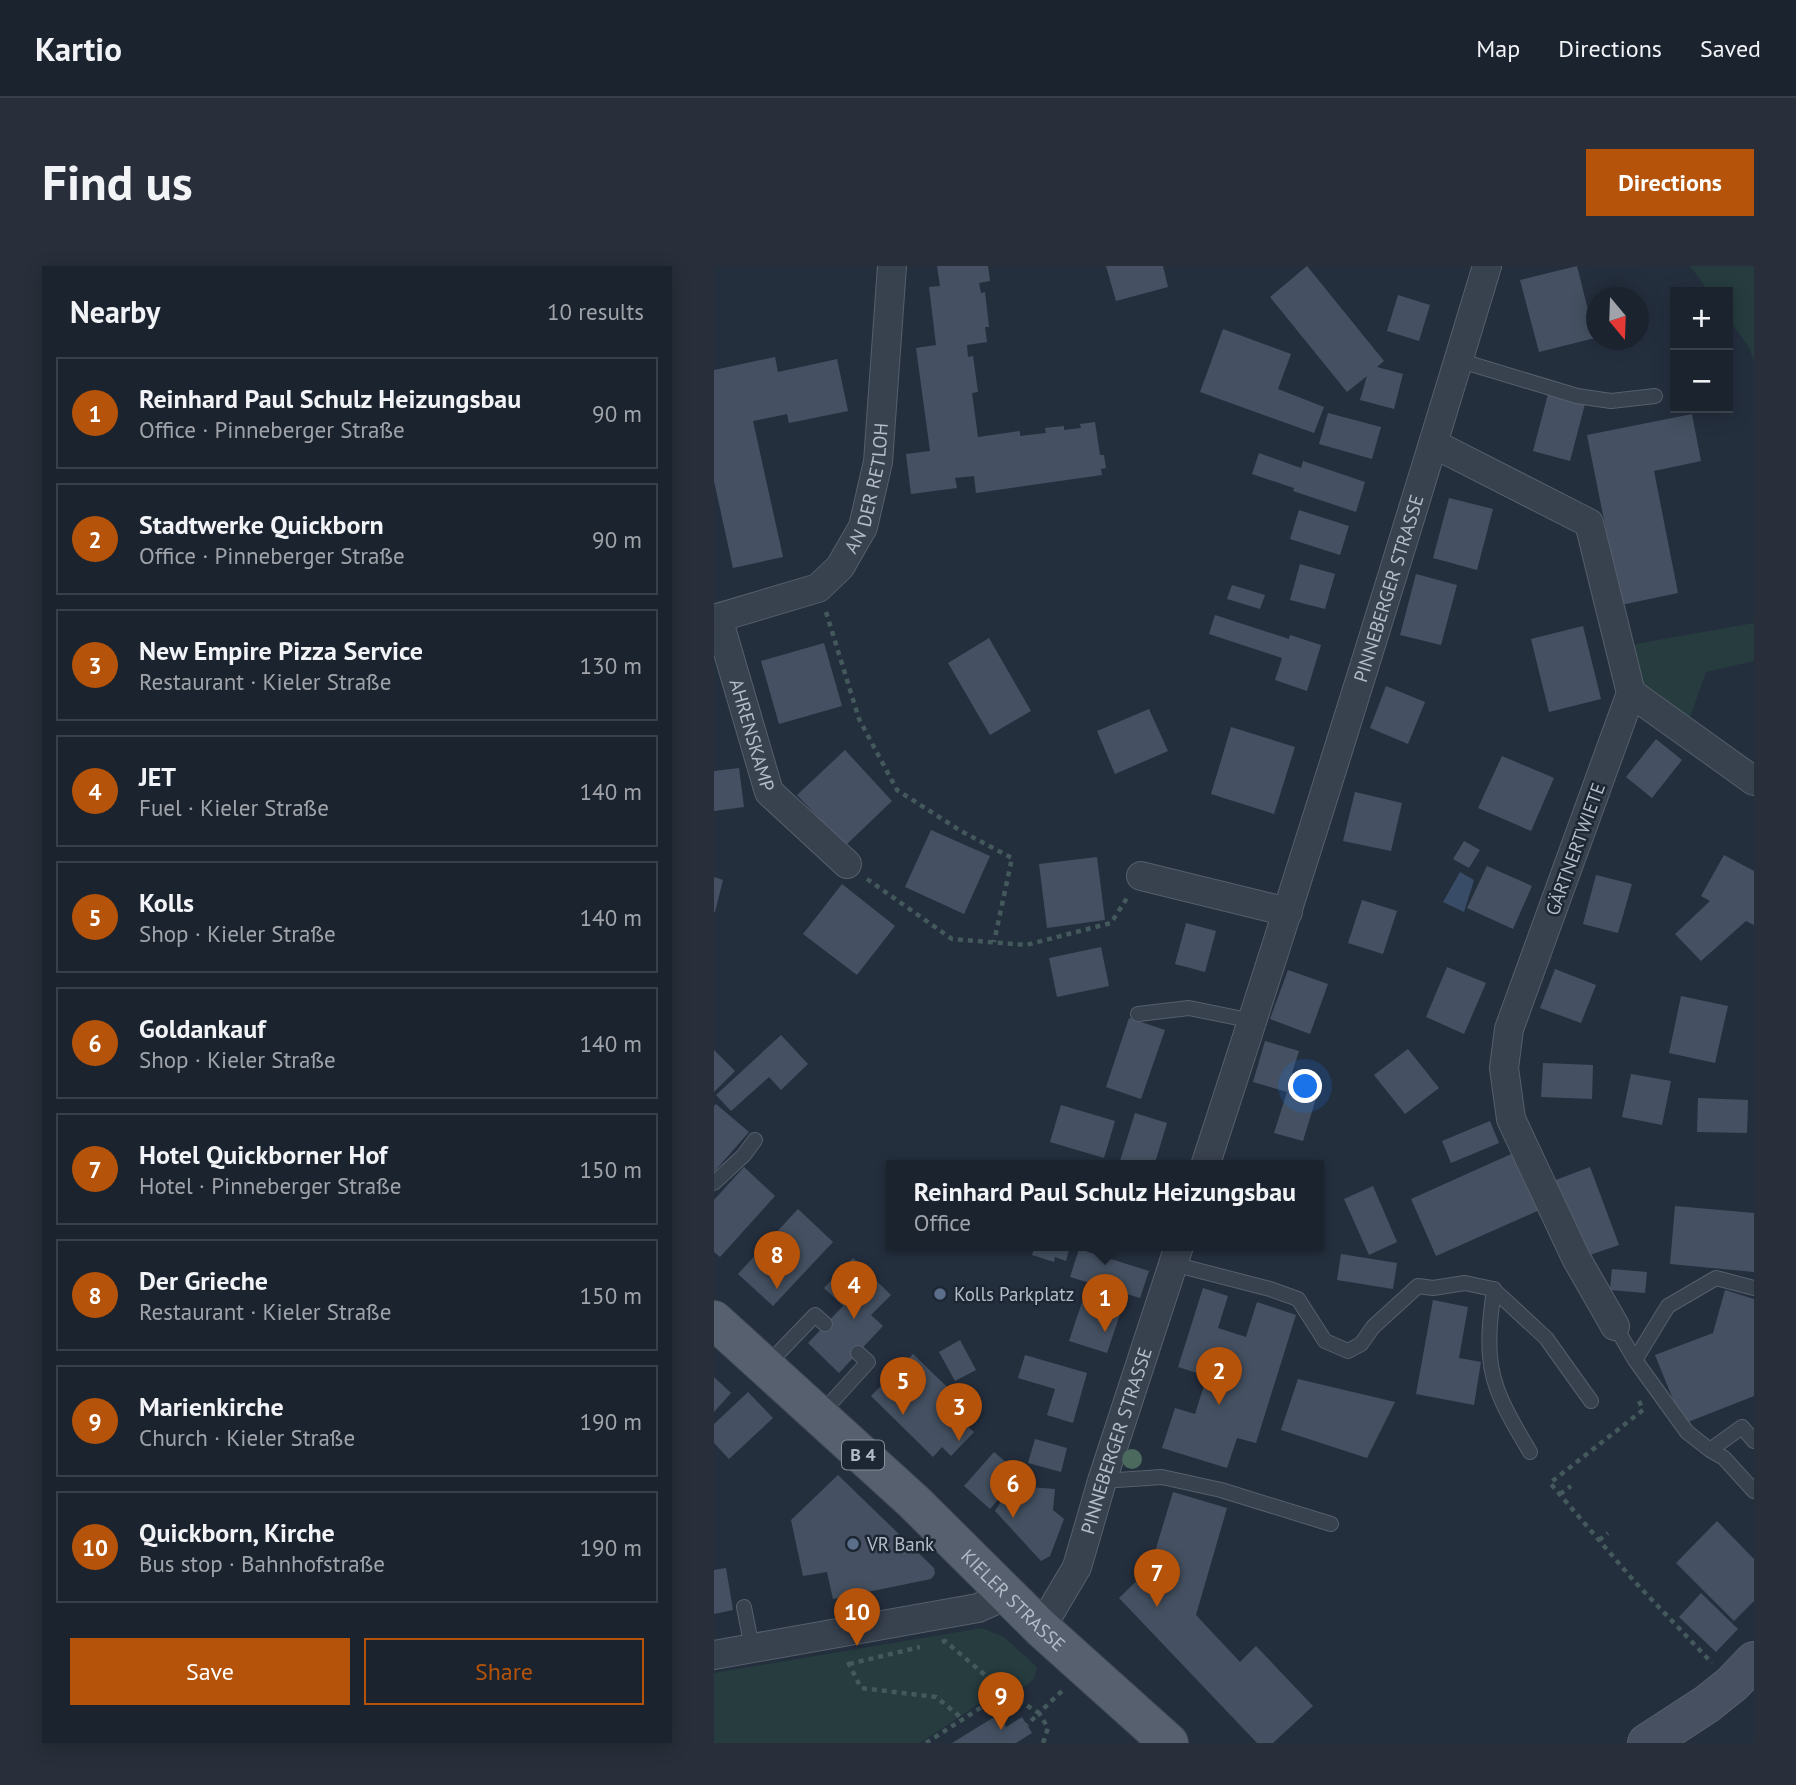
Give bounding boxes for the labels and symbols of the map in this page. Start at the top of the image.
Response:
north arrow [1586,287,1649,350]
street label: AN DER RETLOH [838,422,893,558]
street label: PINNEBERGER STRASSE [1348,492,1429,685]
street label: AHRENSKAMP [724,676,780,794]
street label: GÄRTNERTWIETE [1540,779,1610,919]
your location [1288,1069,1322,1103]
pin: 8 [754,1231,800,1289]
pin: 4 [831,1261,877,1319]
pin: 1 [1082,1274,1128,1332]
place label: Kolls Parkplatz [954,1282,1074,1306]
marker: Kolls Parkplatz [932,1286,948,1302]
street label: PINNEBERGER STRASSE [1075,1344,1157,1537]
pin: 2 [1196,1347,1242,1405]
pin: 5 [880,1357,926,1415]
pin: 3 [936,1383,982,1441]
road number: B 4 [842,1440,884,1470]
pin: 6 [990,1460,1036,1518]
place label: VR Bank [866,1532,934,1556]
marker: VR Bank [845,1536,861,1552]
street label: KIELER STRASSE [956,1544,1071,1656]
pin: 7 [1134,1549,1180,1607]
pin: 10 [834,1588,880,1646]
pin: 9 [978,1672,1024,1730]

